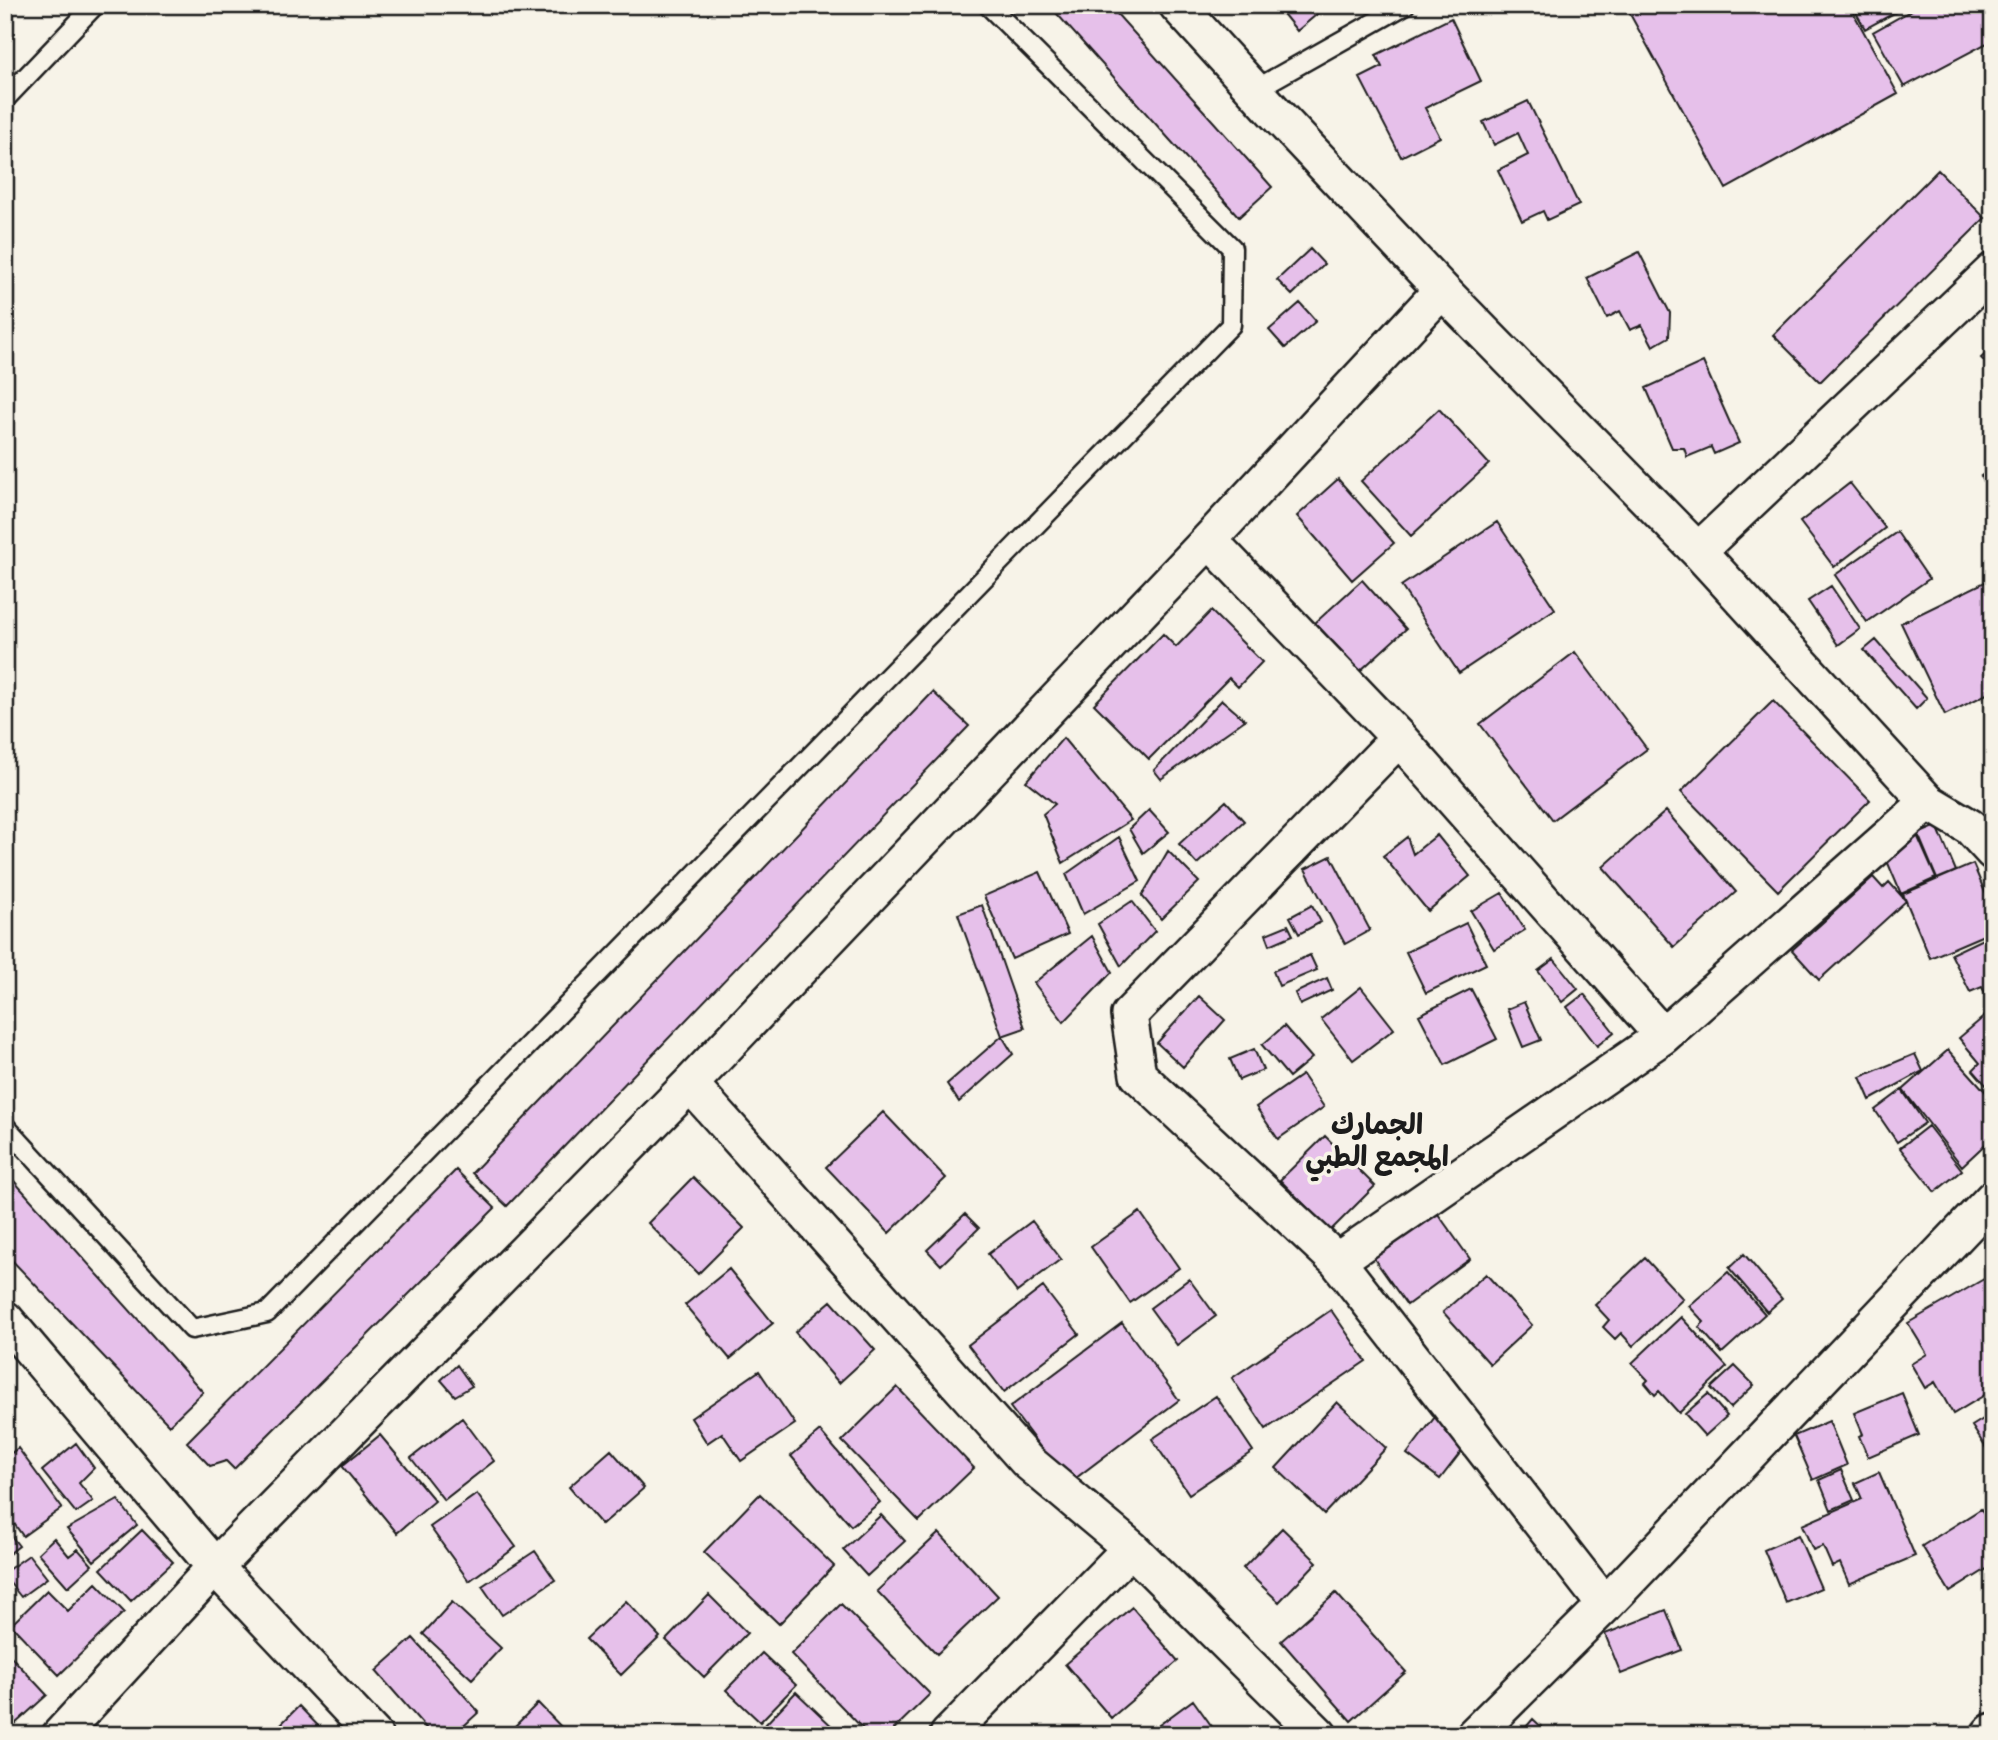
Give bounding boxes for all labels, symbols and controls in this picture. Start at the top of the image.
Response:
district label: الجمارك المجمع الطبي [1305,1108,1449,1182]

